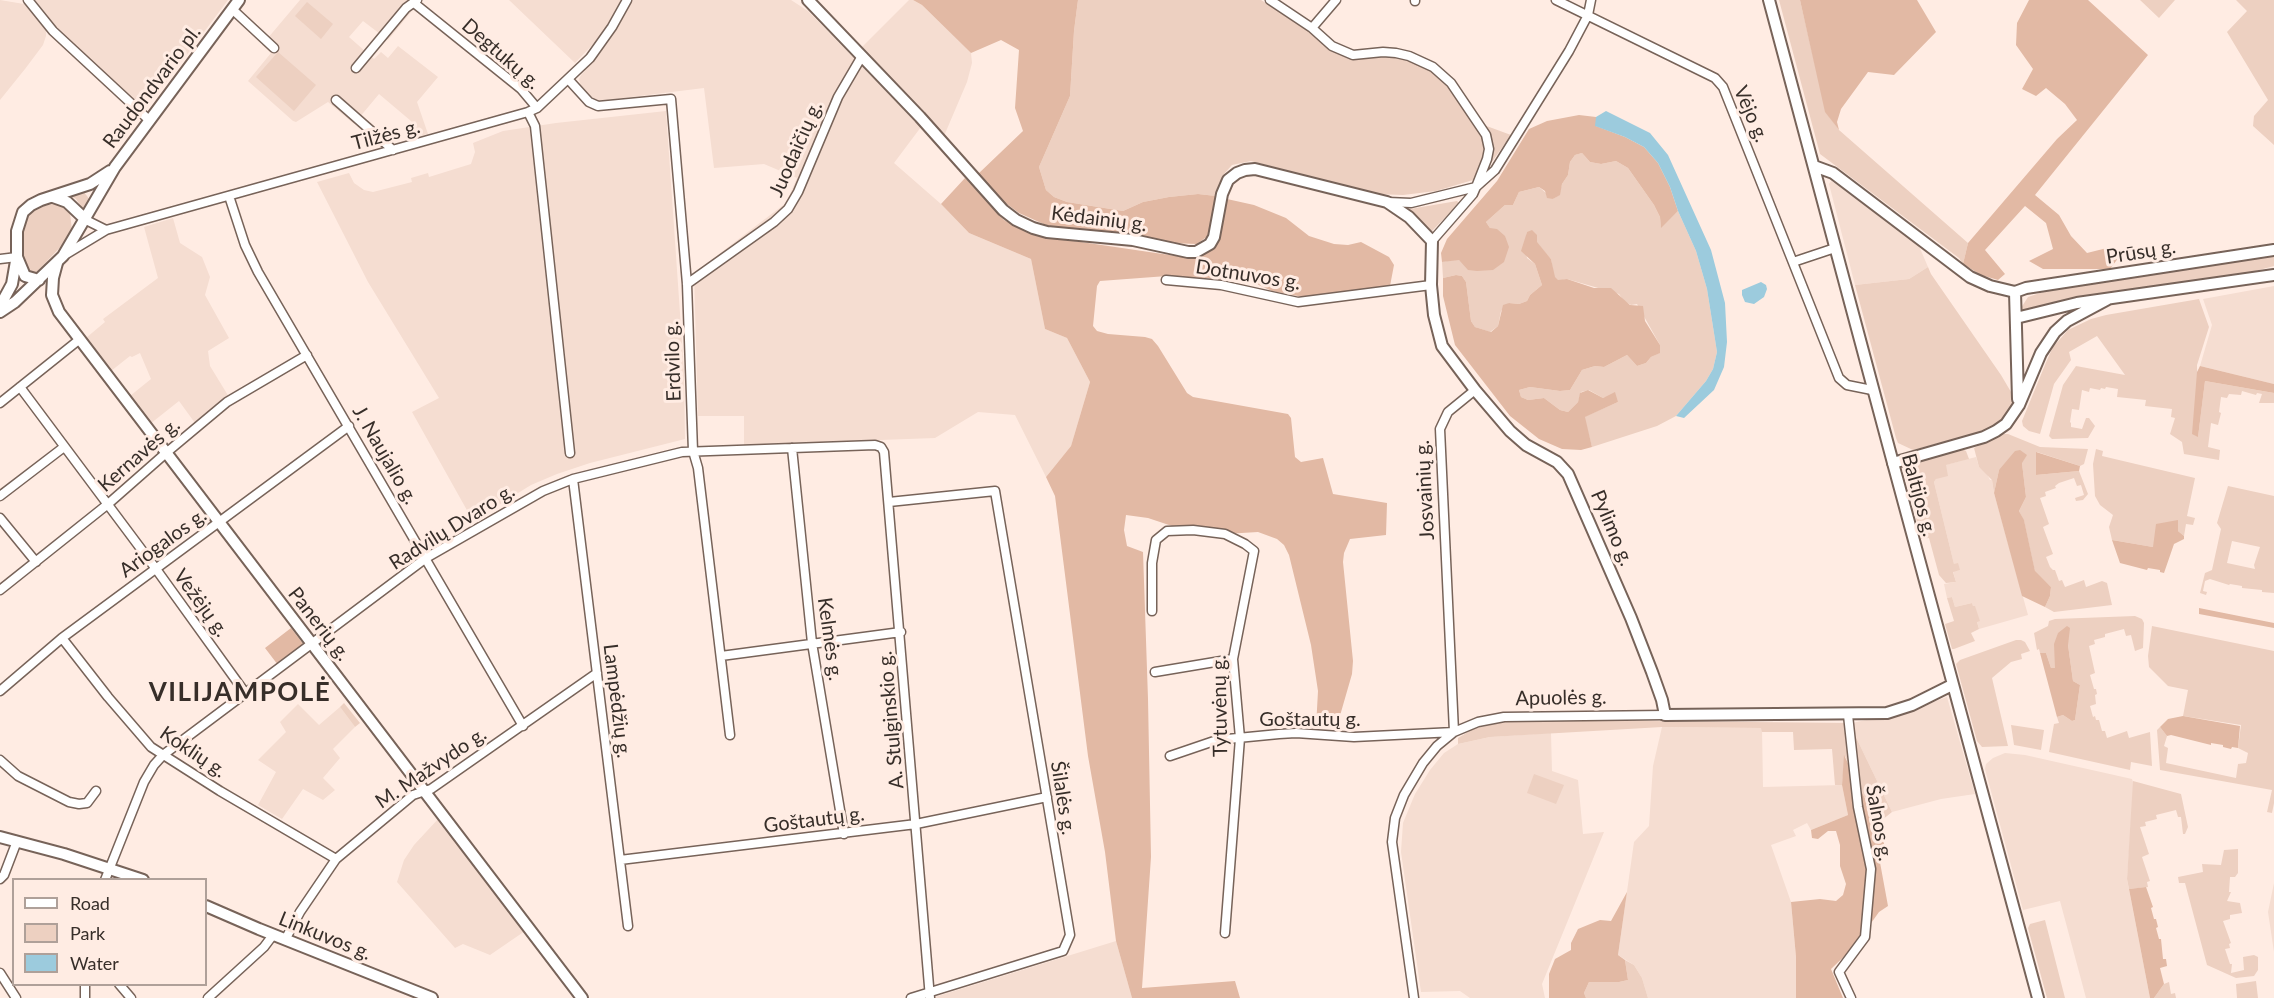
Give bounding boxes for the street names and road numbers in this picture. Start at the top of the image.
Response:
street label: Degtukų g. [457,13,545,95]
street label: Raudondvario pl. [98,21,206,153]
street label: Vėjo g. [1728,82,1774,146]
street label: Juodaičių g. [764,97,828,201]
street label: Tilžės g. [349,114,423,156]
street label: Kėdainių g. [1050,201,1148,237]
street label: Prūsų g. [2104,235,2178,269]
street label: Dotnuvos g. [1194,255,1302,295]
street label: Erdvilo g. [660,320,686,402]
street label: J. Naujalio g. [347,401,423,509]
street label: Kernavės g. [93,413,185,497]
street label: Josvainių g. [1410,439,1440,541]
street label: Baltijos g. [1896,451,1942,539]
street label: Radvilų Dvaro g. [385,479,519,575]
street label: Pylimo g. [1585,487,1639,569]
street label: Ariogalos g. [115,503,211,583]
street label: Vežėjų g. [168,564,234,642]
street label: Panerių g. [283,582,355,666]
street label: Kelmės g. [812,596,848,682]
street label: Lampėdžių g. [598,643,636,759]
street label: A. Stulginskio g. [873,650,909,790]
street label: Tytuvėnų g. [1207,655,1233,757]
street label: Apuolės g. [1515,685,1607,711]
street label: Goštautų g. [1259,708,1361,732]
street label: Koklių g. [155,721,231,783]
street label: M. Mažvydo g. [371,722,491,814]
street label: Šilalės g. [1045,759,1081,837]
street label: Šalnos g. [1861,783,1897,863]
street label: Goštautų g. [762,802,866,838]
street label: Linkuvos g. [275,907,375,965]

